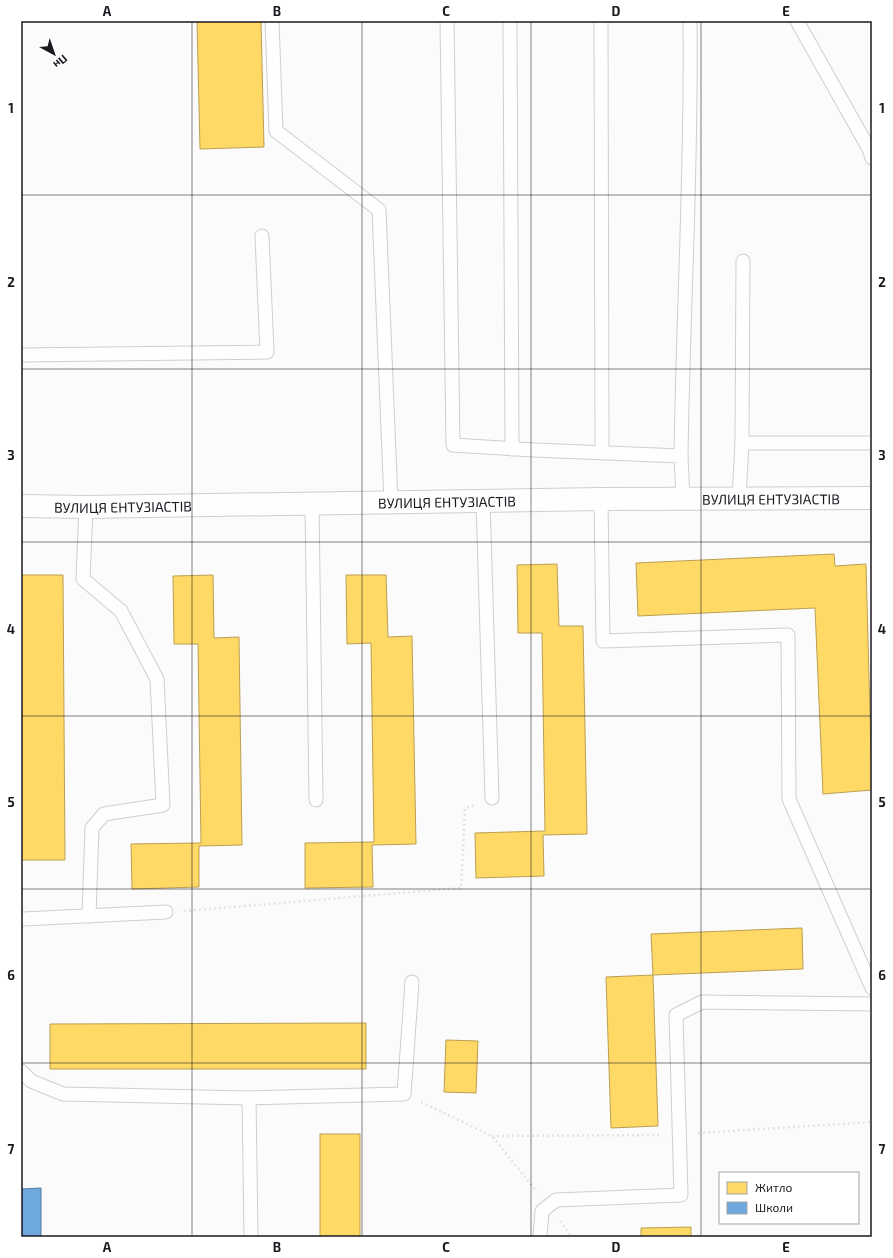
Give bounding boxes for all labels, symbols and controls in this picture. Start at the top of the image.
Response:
text: A [103,3,112,19]
text: B [273,3,281,19]
text: C [442,3,450,19]
text: D [612,3,621,19]
text: E [782,3,790,19]
north arrow [34,34,74,74]
text: Пн [51,52,70,72]
text: 1 [8,100,14,116]
text: 1 [879,100,885,116]
text: 2 [7,274,15,290]
text: 2 [878,274,886,290]
text: 3 [7,447,15,463]
text: 3 [878,447,886,463]
street label: ВУЛИЦЯ ЕНТУЗІАСТІВ [702,490,840,507]
street label: ВУЛИЦЯ ЕНТУЗІАСТІВ [378,492,516,511]
street label: ВУЛИЦЯ ЕНТУЗІАСТІВ [54,497,192,516]
text: 4 [7,621,15,637]
text: 4 [878,621,886,637]
text: 5 [7,794,15,810]
text: 5 [878,794,886,810]
text: 6 [7,967,15,983]
text: 6 [878,967,886,983]
text: 7 [8,1141,15,1157]
text: 7 [879,1141,886,1157]
legend [719,1172,859,1224]
text: Житло [755,1180,793,1194]
text: Школи [755,1200,793,1214]
text: A [103,1239,112,1255]
text: B [273,1239,281,1255]
text: C [442,1239,450,1255]
text: D [612,1239,621,1255]
text: E [782,1239,790,1255]

